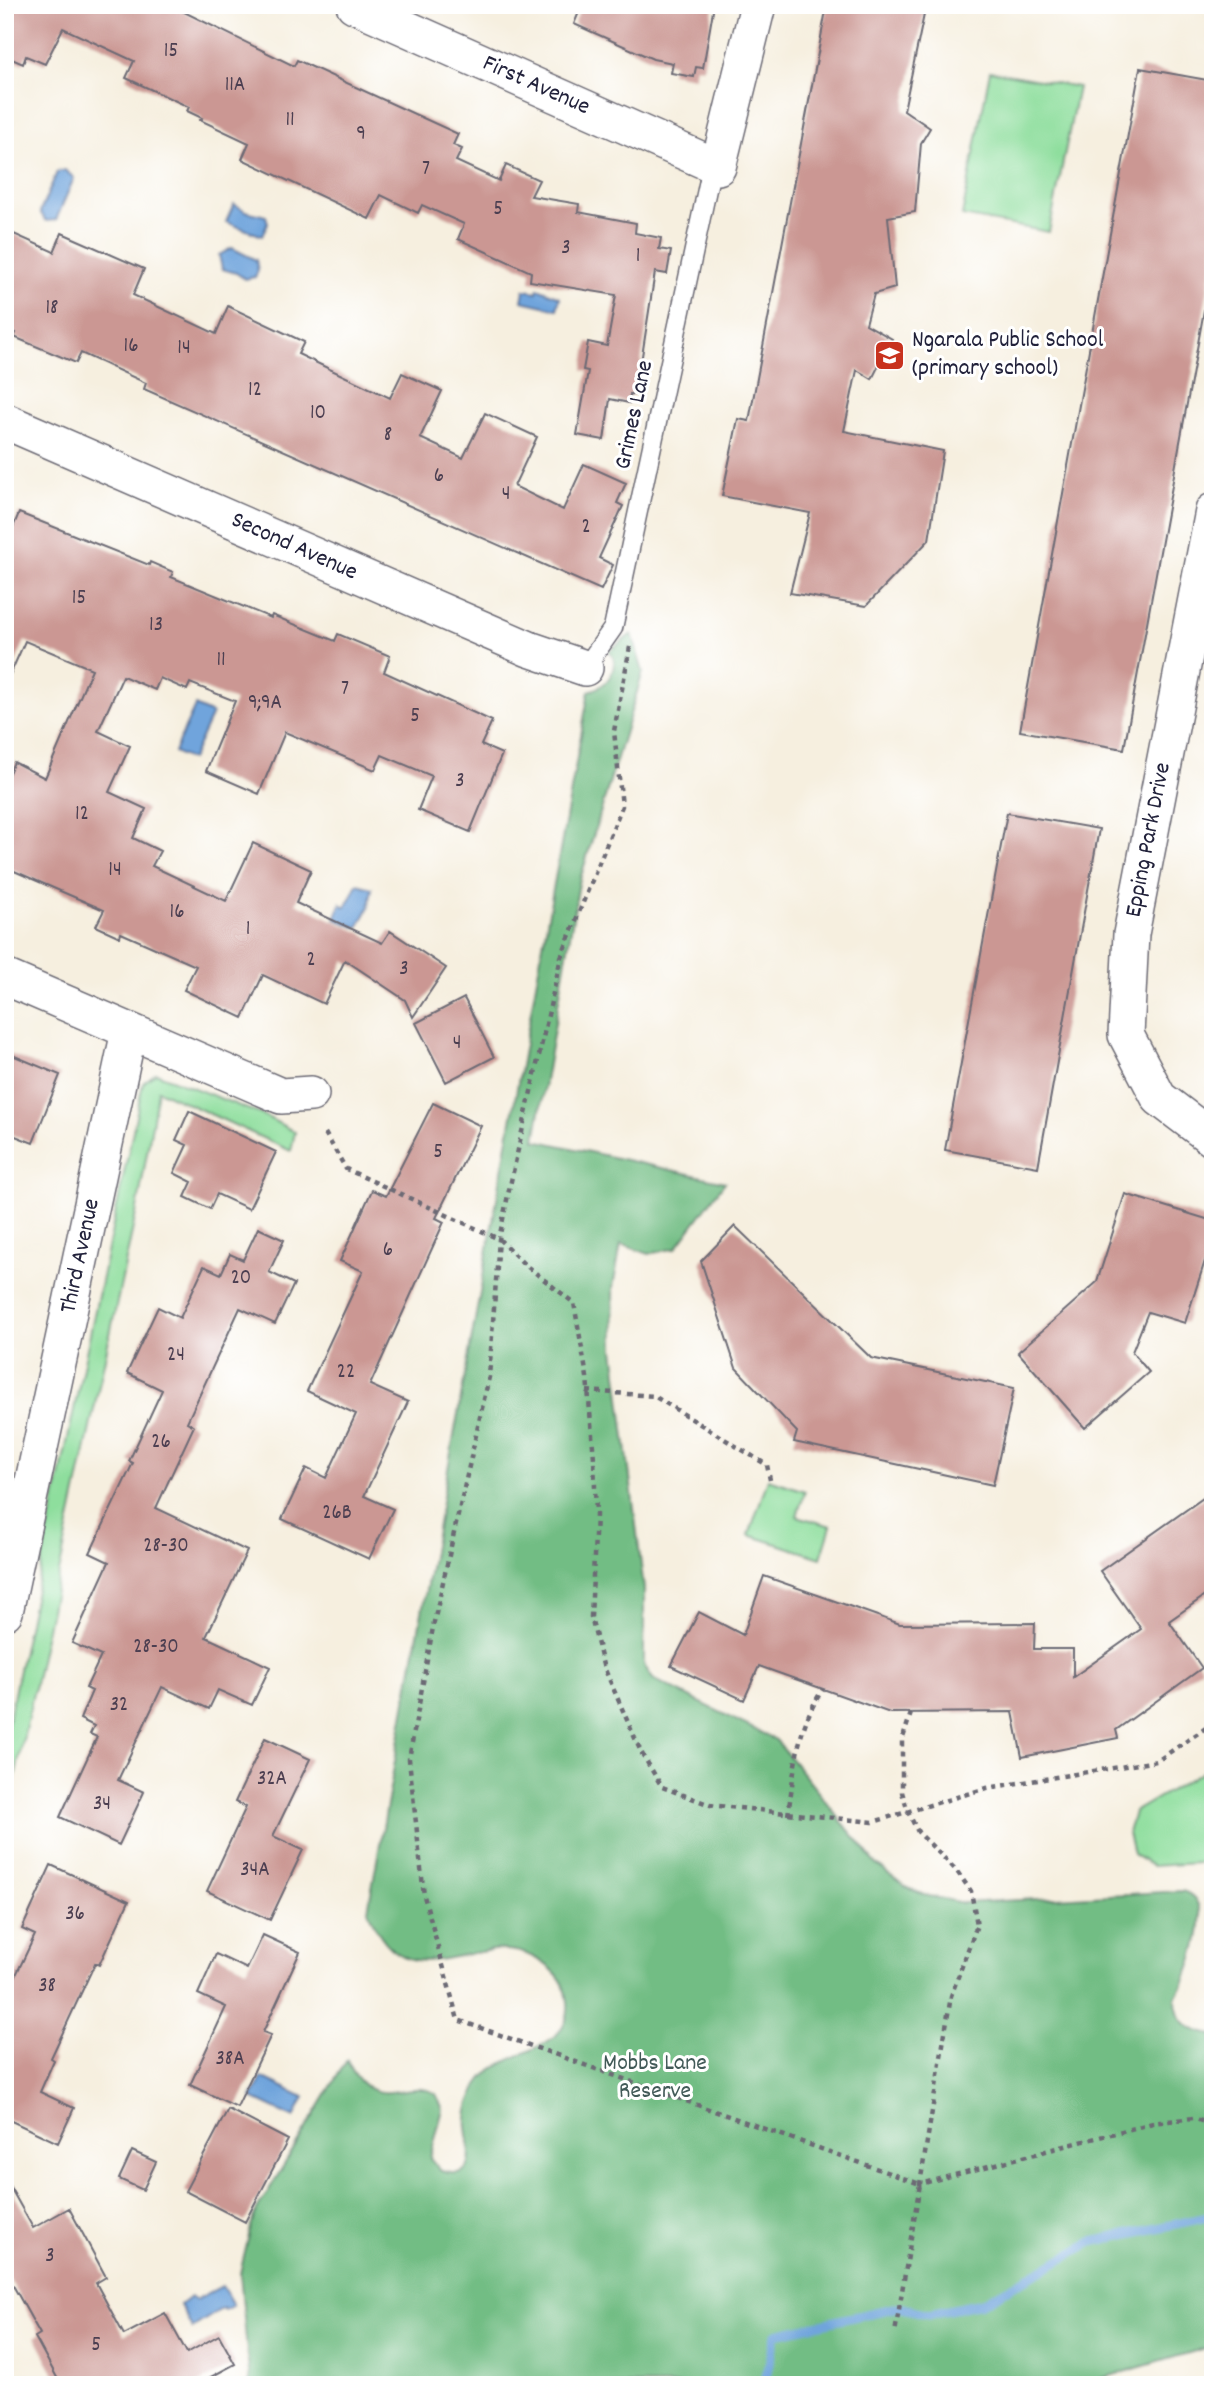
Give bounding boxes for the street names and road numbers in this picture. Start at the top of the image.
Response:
street label: First Avenue [477,47,595,125]
street label: Grimes Lane [607,357,663,473]
street label: Second Avenue [225,504,363,590]
street label: Epping Park Drive [1117,760,1181,920]
street label: Third Avenue [52,1196,110,1316]

